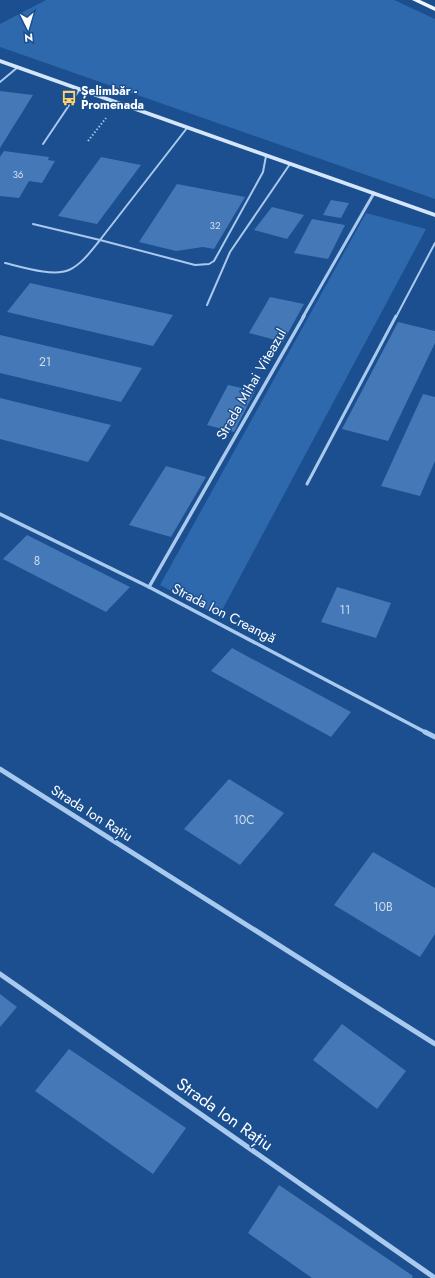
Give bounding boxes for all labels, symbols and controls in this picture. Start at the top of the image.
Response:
north arrow [8,8,48,48]
text: N [24,30,34,46]
place label: Șelimbăr - Promenada [81,82,144,114]
bus stop icon: Șelimbăr - Promenada [60,89,78,107]
house number: 36 [12,167,24,182]
house number: 32 [209,218,221,233]
street label: Strada Mihai Viteazul [211,325,291,443]
house number: 21 [39,353,51,371]
house number: 8 [34,552,40,570]
street label: Strada Ion Creangă [169,578,279,648]
house number: 11 [340,601,350,619]
street label: Strada Ion Rațiu [47,780,137,847]
house number: 10C [234,811,254,829]
house number: 10B [373,898,393,916]
street label: Strada Ion Rațiu [172,1072,278,1156]

